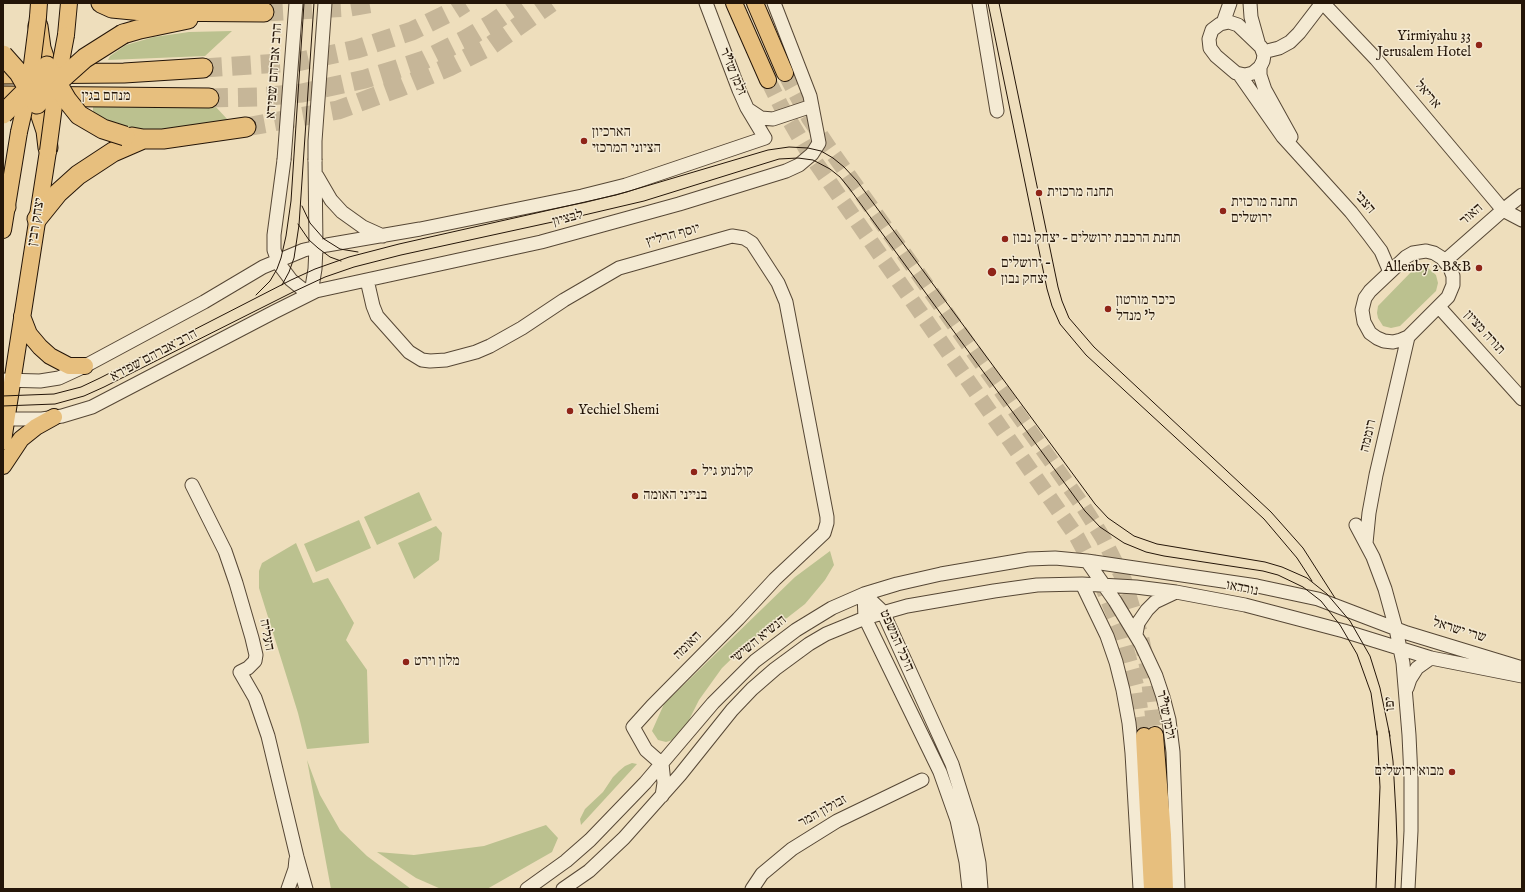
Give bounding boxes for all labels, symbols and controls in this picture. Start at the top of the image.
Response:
street label: הרב אברהם שפירא [263,23,287,119]
place label: Yirmiyahu 33 Jerusalem Hotel [1377,29,1471,62]
marker: Yirmiyahu 33 Jerusalem Hotel [1474,40,1484,50]
street label: זלמן שז"ר [715,46,749,98]
street label: אריאל [1410,77,1444,113]
street label: מנחם בגין [82,89,130,105]
place label: הארכיון הציוני המרכזי [592,125,661,158]
marker: הארכיון הציוני המרכזי [579,136,589,146]
place label: תחנה מרכזית [1047,185,1114,201]
marker: תחנה מרכזית [1034,188,1044,198]
street label: הצבי [1350,188,1378,218]
place label: תחנה מרכזית ירושלים [1231,195,1298,228]
street label: יצחק רבין [25,197,49,247]
street label: האור [1457,200,1487,230]
marker: תחנה מרכזית ירושלים [1218,206,1228,216]
street label: לבציון [551,207,585,231]
street label: יוסף הרליץ [644,221,702,251]
place label: תחנת הרכבת ירושלים – יצחק נבון [1013,231,1181,247]
marker: תחנת הרכבת ירושלים – יצחק נבון [1000,234,1010,244]
place label: ירושלים - יצחק נבון [1001,256,1051,288]
place label: Allenby 2 B&B [1384,260,1471,276]
marker: Allenby 2 B&B [1474,263,1484,273]
marker: ירושלים - יצחק נבון [986,266,998,278]
place label: כיכר מורטון ל' מנדל [1116,293,1175,326]
marker: כיכר מורטון ל' מנדל [1103,304,1113,314]
street label: תורה מציון [1460,307,1508,359]
street label: הרב אברהם שפירא [108,326,200,386]
place label: Yechiel Shemi [578,403,659,419]
marker: Yechiel Shemi [565,406,575,416]
street label: רוממה [1357,418,1381,454]
place label: קולנוע גיל [702,464,753,480]
marker: קולנוע גיל [689,467,699,477]
place label: בנייני האומה [643,488,707,504]
marker: בנייני האומה [630,491,640,501]
street label: נורדאו [1224,577,1260,601]
street label: היכל המשפט [875,608,917,674]
street label: הנשיא השישי [728,612,790,668]
street label: שרי ישראל [1430,615,1488,647]
street label: העליה [255,618,277,652]
street label: האומה [670,628,706,664]
place label: מלון וירט [414,654,460,670]
marker: מלון וירט [401,657,411,667]
street label: זלמן שז"ר [1152,689,1178,741]
street label: יפו [1382,696,1400,712]
place label: מבוא ירושלים [1375,764,1444,780]
marker: מבוא ירושלים [1447,767,1457,777]
street label: זבולון המר [796,792,850,832]

